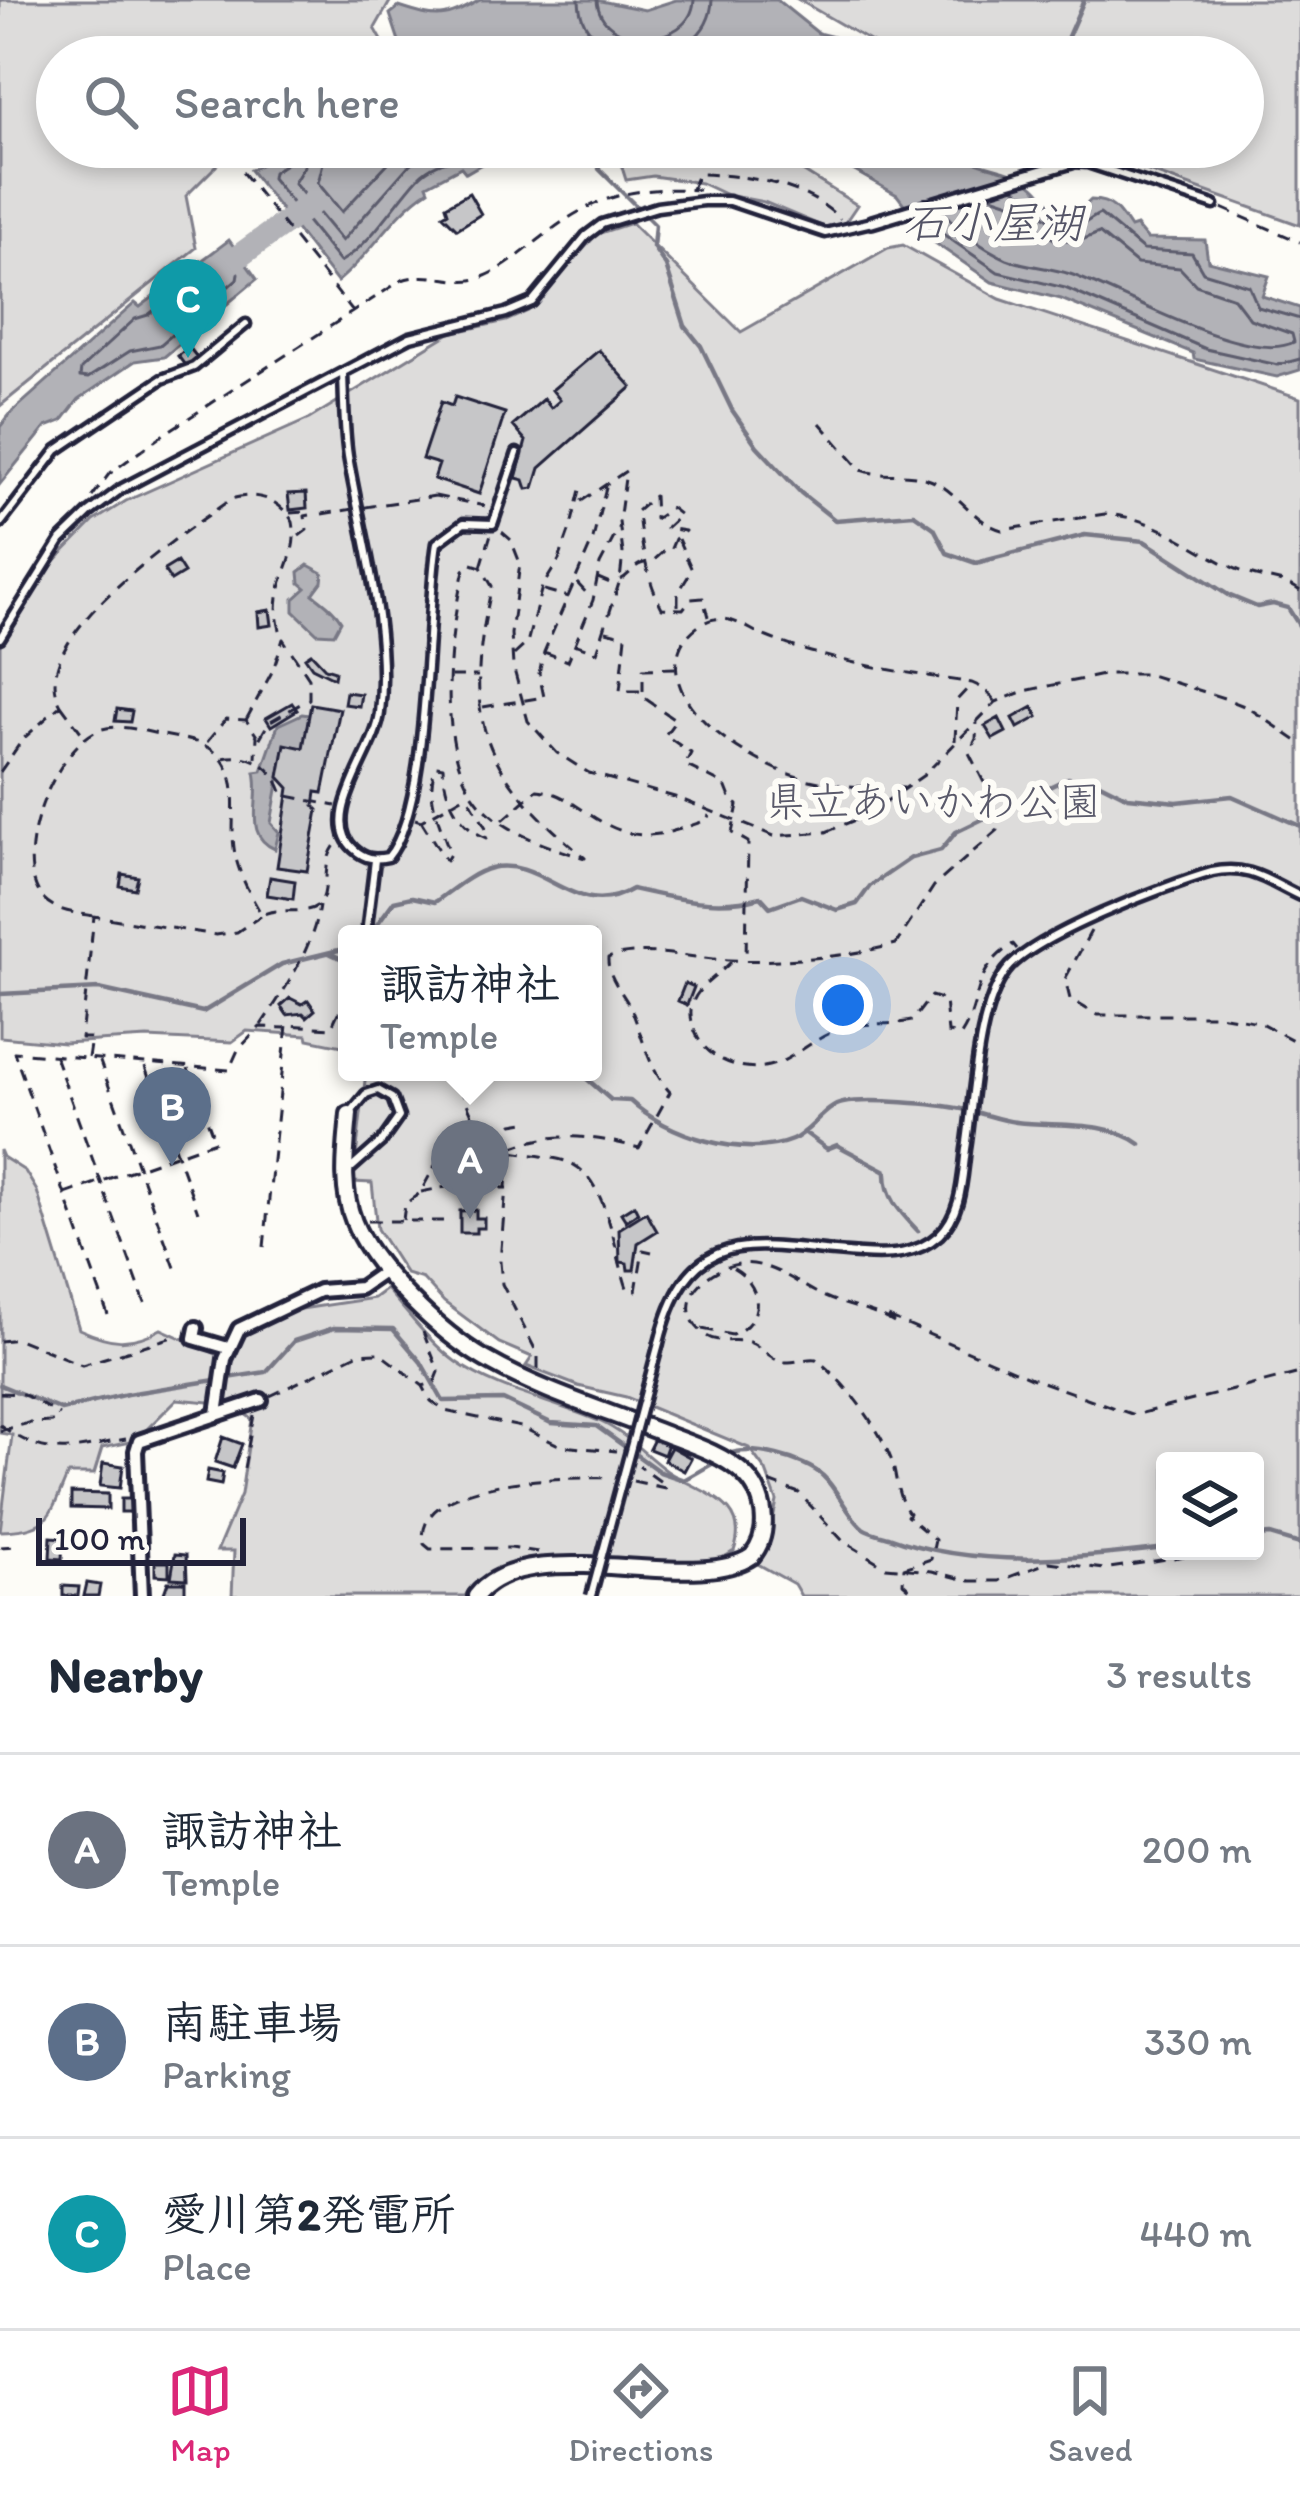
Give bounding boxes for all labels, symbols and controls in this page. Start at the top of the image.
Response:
search box [36,36,1264,168]
icon: search [78,69,144,135]
text: Search here [174,75,400,129]
water label: 石小屋湖 [903,195,1087,249]
pin: C [149,259,227,358]
park label: 県立あいかわ公園 [765,776,1101,827]
popup [338,925,602,1081]
text: 諏訪神社 [380,956,560,1010]
your location [813,975,873,1035]
text: Temple [380,1012,498,1059]
pin: B [133,1067,211,1166]
pin: A [431,1120,509,1219]
map controls [1156,1452,1264,1560]
button: layers [1156,1452,1264,1560]
scale bar [36,1512,246,1565]
text: 100 m [54,1519,145,1558]
text: Nearby [48,1644,203,1705]
text: 3 results [1106,1651,1252,1698]
text: 諏訪神社 [162,1803,342,1857]
text: A [75,1826,99,1873]
text: 200 m [1142,1826,1252,1873]
text: Temple [162,1859,280,1906]
text: 南駐車場 [162,1995,342,2049]
text: B [74,2018,100,2065]
text: 330 m [1144,2018,1252,2065]
text: Parking [162,2051,291,2098]
text: 愛川第2発電所 [162,2187,456,2241]
text: C [74,2210,100,2257]
text: 440 m [1140,2210,1252,2257]
text: Place [162,2243,252,2290]
tab: Map [167,2358,233,2469]
tab: Directions [568,2358,713,2469]
tab: Saved [1048,2358,1133,2469]

